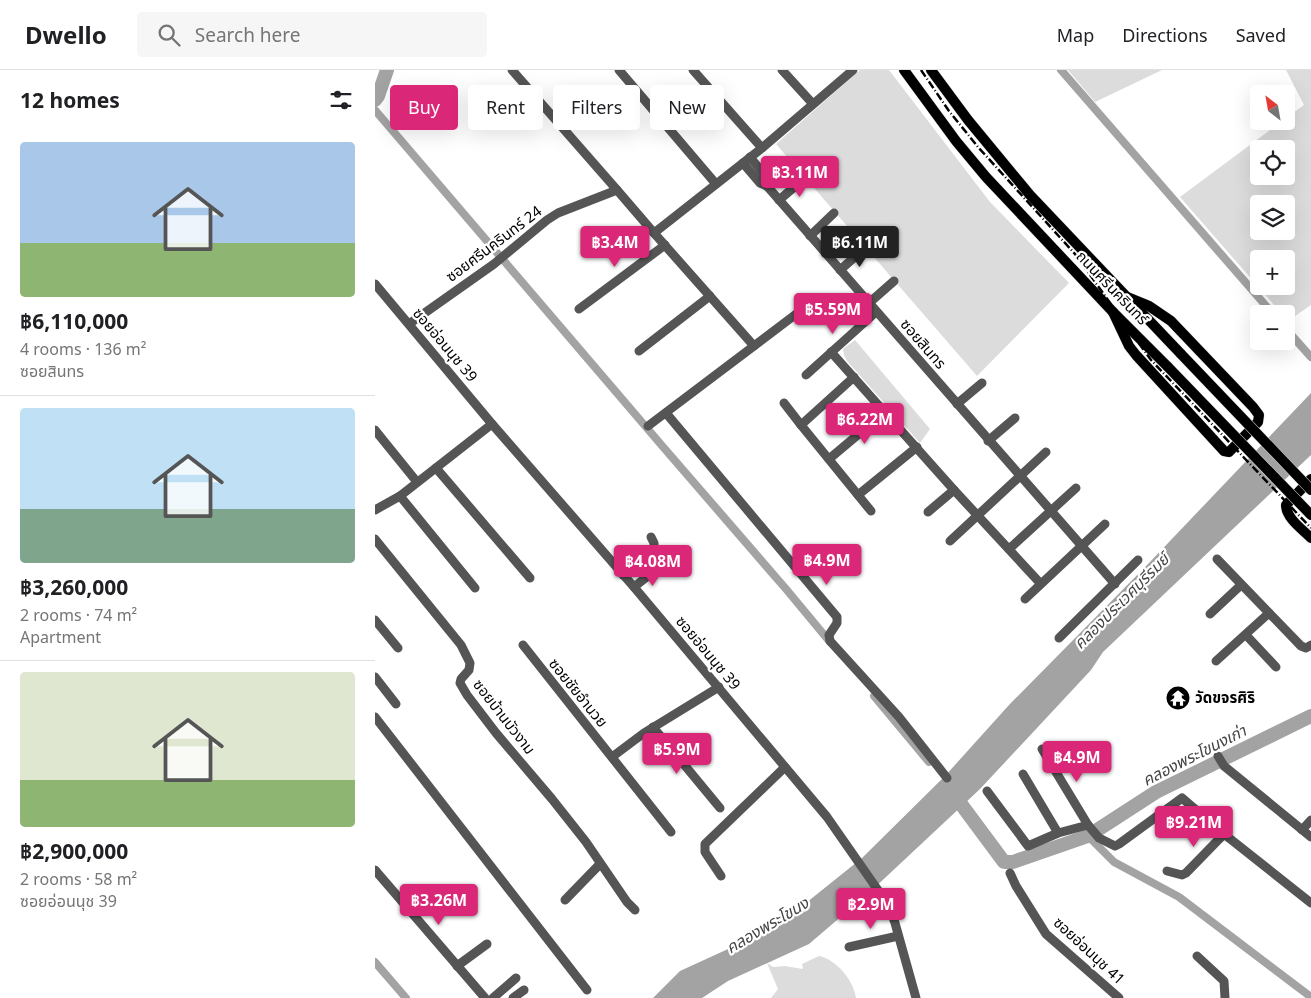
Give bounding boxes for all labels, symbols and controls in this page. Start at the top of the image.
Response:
search box [137,12,487,57]
text: Dwello [25,18,107,51]
icon: search [155,21,183,49]
text: Search here [195,22,300,48]
text: Map [1057,23,1094,47]
text: Directions [1122,23,1208,47]
text: Saved [1236,23,1286,47]
chip: Buy [390,85,458,130]
chip: Rent [468,85,543,130]
chip: Filters [553,85,640,130]
chip: New [650,85,724,130]
north arrow [1250,85,1295,130]
map controls [1250,85,1295,350]
text: 12 homes [20,86,120,114]
icon: filters [327,86,355,114]
button: locate [1250,140,1295,185]
pin: ฿3.11M [759,156,841,198]
text: ฿3.11M [772,161,828,183]
icon: home [143,174,233,264]
button: layers [1250,195,1295,240]
street label: ซอยศรีนครินทร์ 24 [441,200,546,286]
pin: ฿3.4M [580,226,650,268]
pin: ฿6.11M [819,226,901,268]
text: ฿3.4M [591,231,639,253]
text: ฿6.11M [832,231,888,253]
street label: ถนนศรีนครินทร์ [1072,246,1154,329]
button: + [1250,250,1295,295]
pin: ฿5.59M [792,292,874,335]
text: ฿5.59M [805,298,861,320]
street label: ซอยอ่อนนุช 39 [409,303,483,386]
button: − [1250,305,1295,350]
text: ฿6,110,000 [20,307,128,335]
street label: ซอยสินทร [896,314,951,373]
text: 4 rooms · 136 m² [20,338,146,360]
text: ซอยสินทร [20,360,84,382]
pin: ฿6.22M [824,402,906,445]
text: ฿6.22M [837,408,893,430]
icon: home [143,441,233,531]
pin: ฿4.08M [612,544,694,587]
pin: ฿4.9M [792,544,862,586]
water label: คลองประเวศบุรีรมย์ [1068,546,1176,654]
text: ฿4.9M [803,549,851,571]
text: ฿4.08M [625,550,681,572]
text: ฿3,260,000 [20,573,128,601]
text: 2 rooms · 74 m² [20,604,137,626]
street label: ซอยอ่อนนุช 39 [672,611,746,694]
text: Apartment [20,626,101,648]
street label: ซอยชัยอำนวย [545,654,613,731]
street label: ซอยบ้านบัวงาม [469,675,540,758]
temple icon: วัดขจรศิริ [1165,685,1191,711]
place label: วัดขจรศิริ [1195,687,1255,707]
icon: home [143,705,233,795]
water label: คลองพระโขนงเก่า [1138,719,1251,791]
pin: ฿5.9M [642,732,712,775]
text: ฿5.9M [653,738,701,760]
pin: ฿4.9M [1042,740,1112,783]
text: ฿4.9M [1053,746,1101,768]
pin: ฿9.21M [1153,806,1235,848]
text: ฿9.21M [1166,811,1222,833]
text: ฿2,900,000 [20,837,128,865]
text: 2 rooms · 58 m² [20,868,137,890]
pin: ฿3.26M [398,884,480,926]
pin: ฿2.9M [836,888,906,930]
text: ฿3.26M [411,889,467,911]
text: ซอยอ่อนนุช 39 [20,890,117,912]
water label: คลองพระโขนง [721,891,814,958]
text: ฿2.9M [847,893,895,915]
street label: ซอยอ่อนนุช 41 [1050,912,1130,989]

